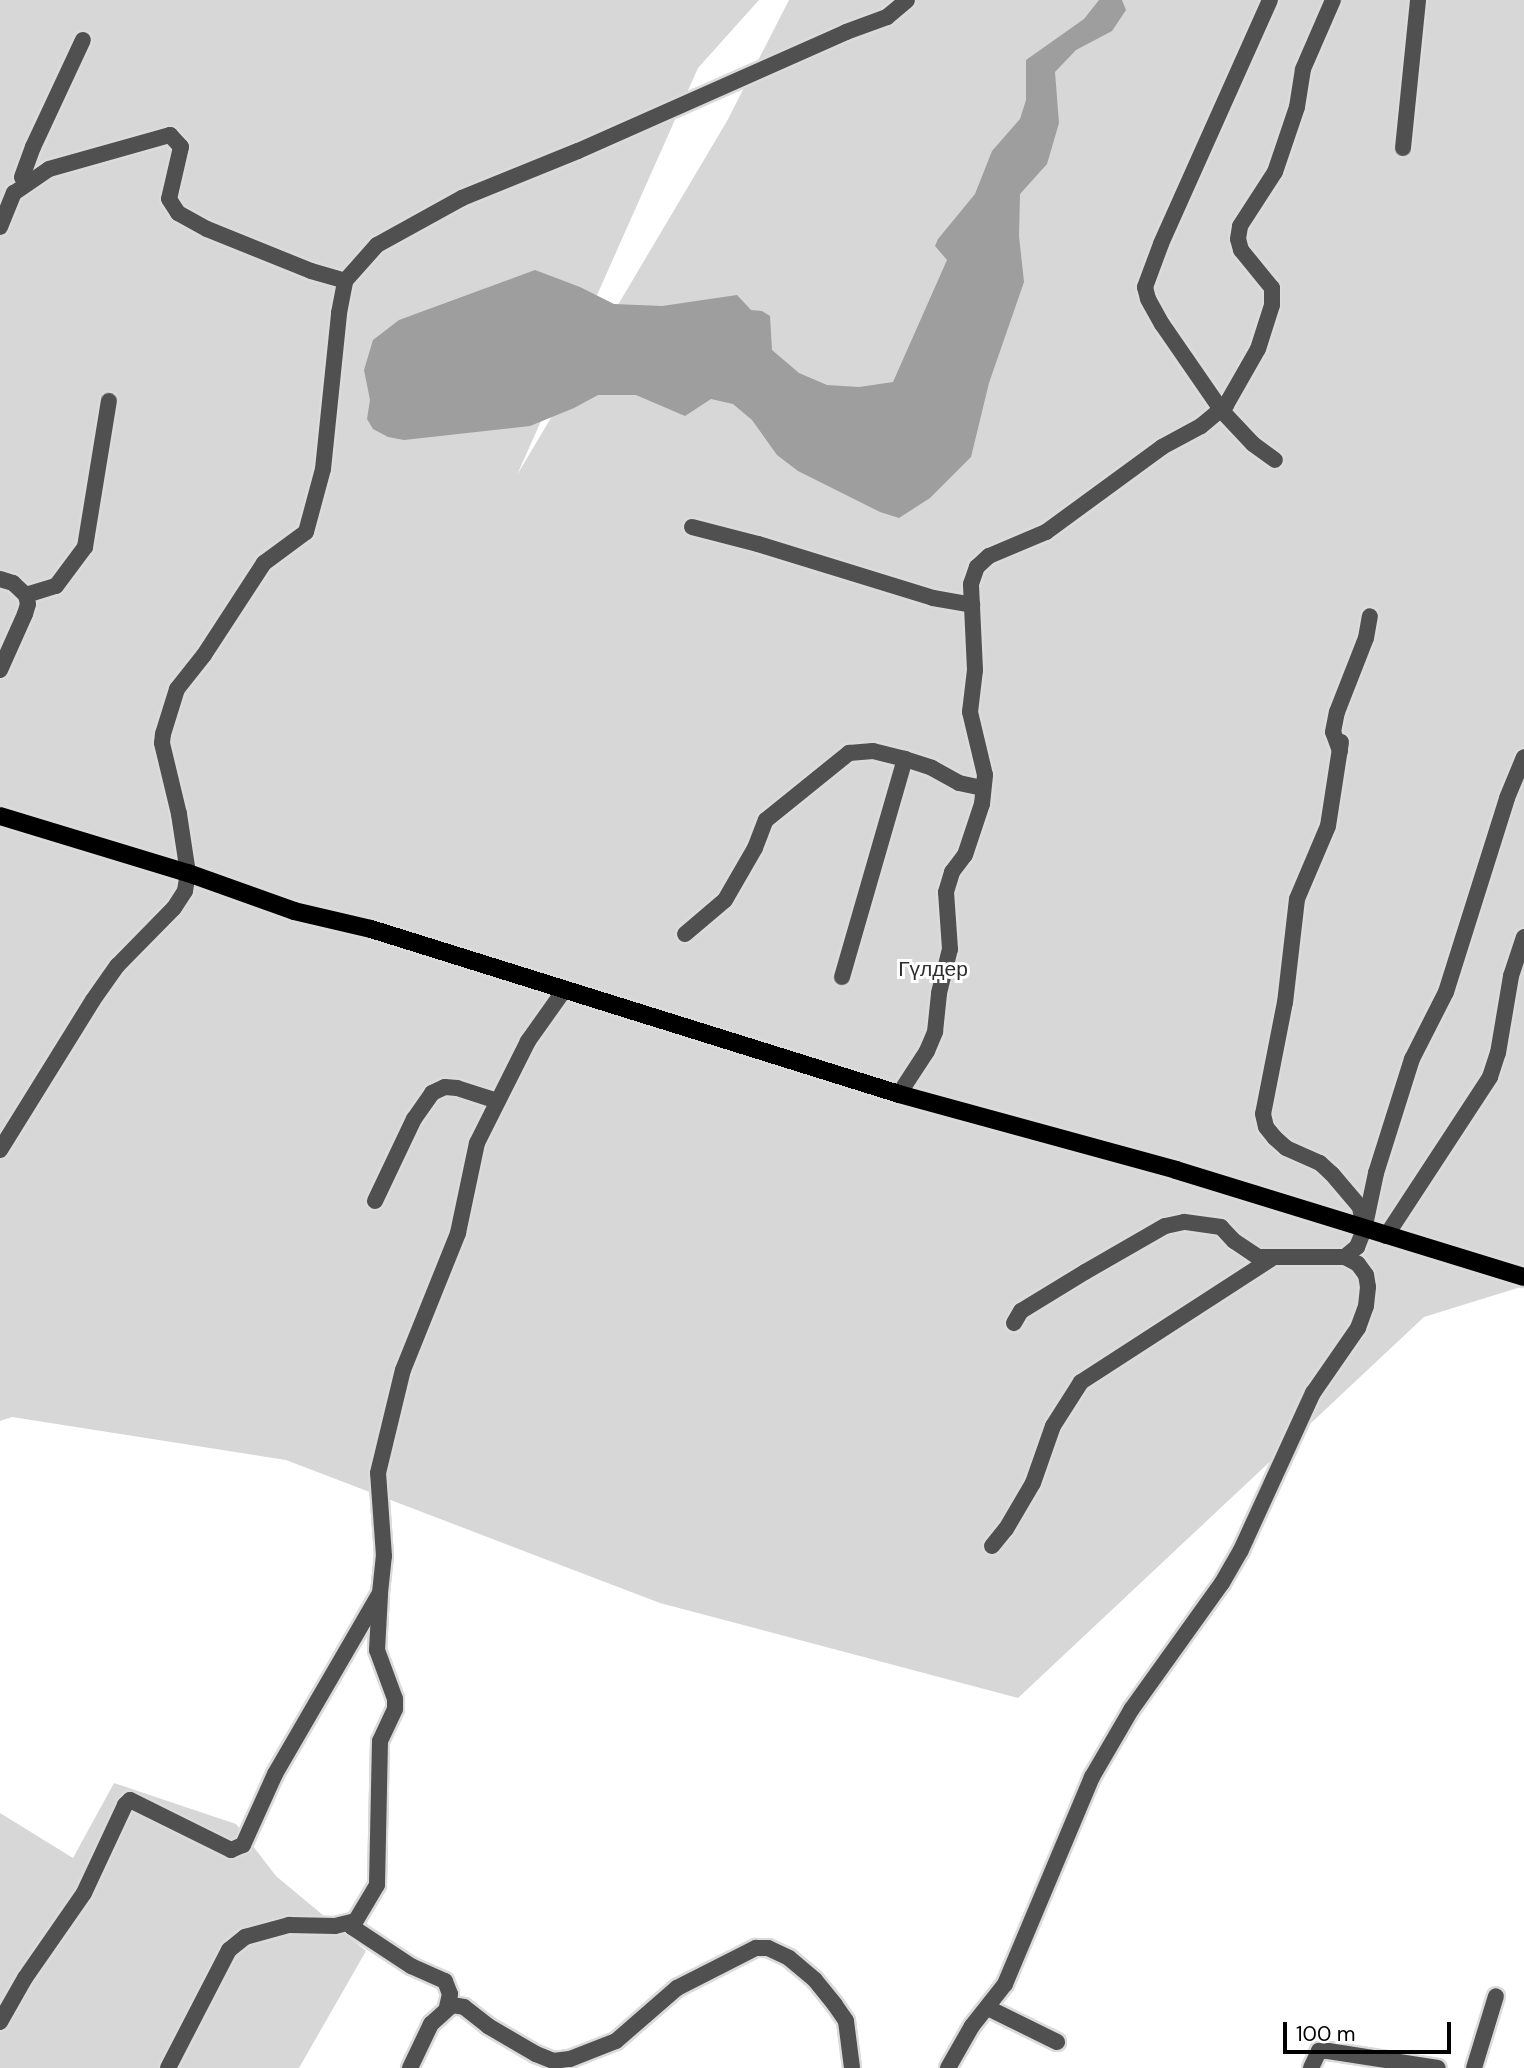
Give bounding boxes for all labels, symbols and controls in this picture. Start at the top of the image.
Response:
park label: Гүлдер [898,956,968,982]
scale bar [1286,2008,1454,2052]
text: 100 m [1296,2020,1356,2048]

